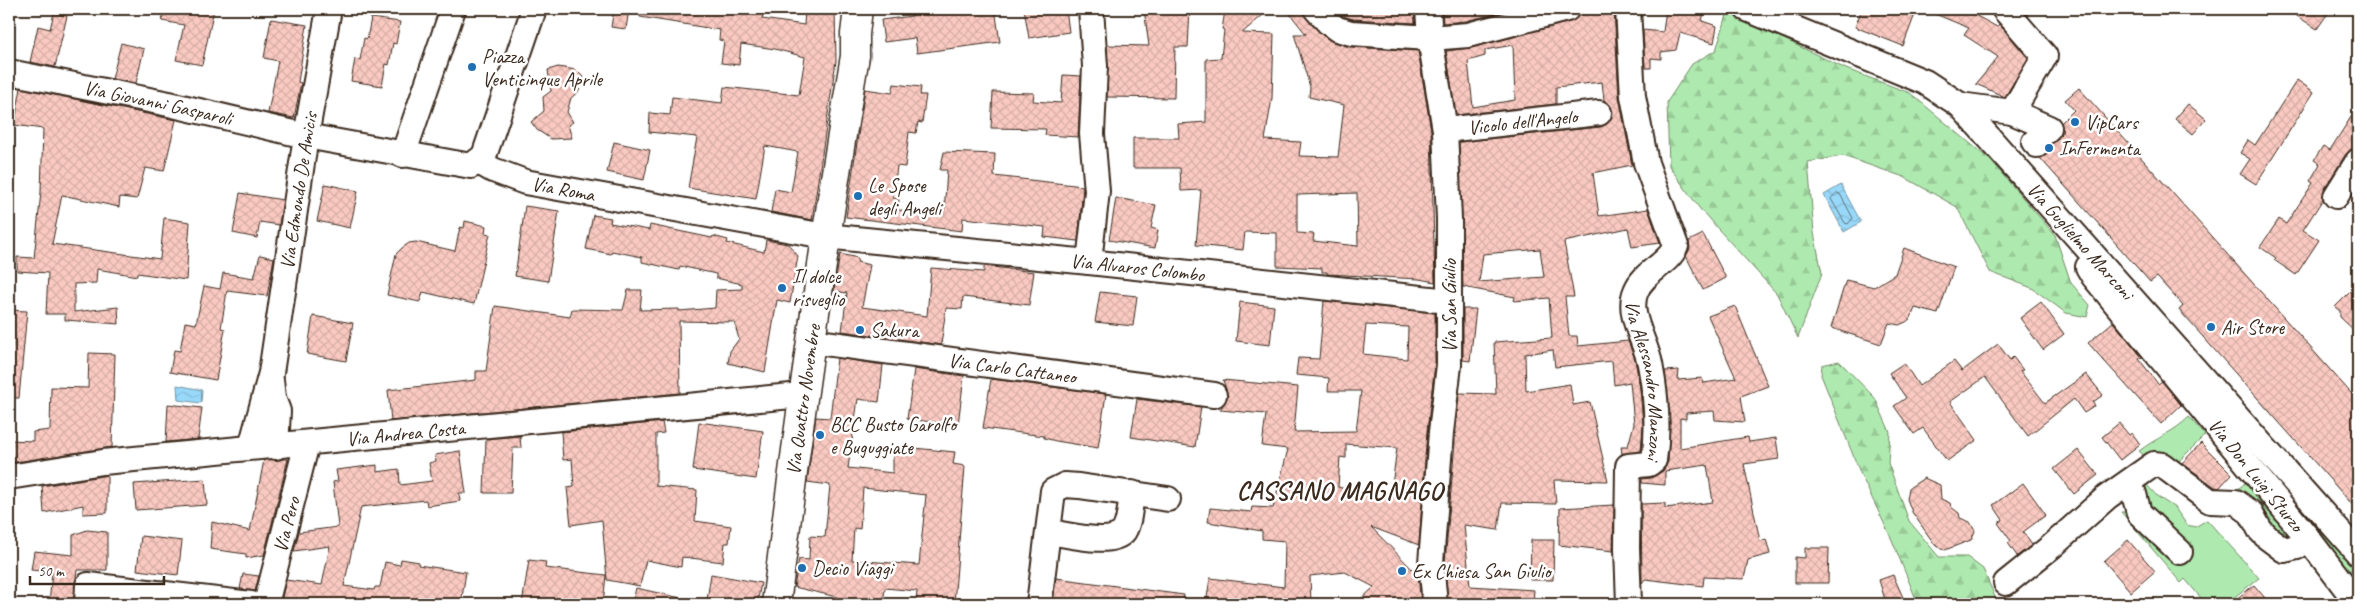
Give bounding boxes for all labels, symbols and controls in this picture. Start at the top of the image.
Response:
place label: Piazza Venticinque Aprile [482,44,603,92]
marker: Piazza Venticinque Aprile [466,61,478,73]
street label: Via Giovanni Gasparoli [82,75,237,131]
street label: Vicolo dell'Angelo [1467,103,1580,140]
street label: Via Edmondo De Amicis [274,108,323,271]
place label: VipCars [2085,110,2140,135]
marker: VipCars [2069,116,2081,128]
place label: InFermenta [2059,136,2142,161]
marker: InFermenta [2043,142,2055,154]
street label: Via Roma [530,171,598,207]
place label: Le Spose degli Angeli [868,173,943,221]
street label: Via Guglielmo Marconi [2022,177,2141,306]
marker: Le Spose degli Angeli [852,190,864,202]
street label: Via Alvaros Colombo [1069,248,1206,287]
street label: Via San Giulio [1437,258,1462,353]
place label: Il dolce risveglio [792,264,845,312]
marker: Il dolce risveglio [776,282,788,294]
street label: Via Alessandro Manzoni [1621,301,1669,464]
place label: Air Store [2221,315,2285,340]
place label: Sakura [870,318,920,343]
street label: Via Quattro Novembre [780,321,826,477]
marker: Air Store [2205,321,2217,333]
marker: Sakura [854,324,866,336]
street label: Via Carlo Cattaneo [947,347,1079,389]
place label: BCC Busto Garolfo e Buguggiate [830,412,958,460]
street label: Via Don Luigi Sturzo [2203,413,2311,538]
street label: Via Andrea Costa [345,415,467,451]
marker: BCC Busto Garolfo e Buguggiate [814,429,826,441]
district label: CASSANO MAGNAGO [1237,475,1446,507]
street label: Via Pero [267,493,306,555]
scale bar [30,553,164,585]
place label: Decio Viaggi [812,556,895,581]
place label: Ex Chiesa San Giulio [1412,559,1552,584]
text: 50 m [38,562,65,581]
marker: Decio Viaggi [796,562,808,574]
marker: Ex Chiesa San Giulio [1396,565,1408,577]

